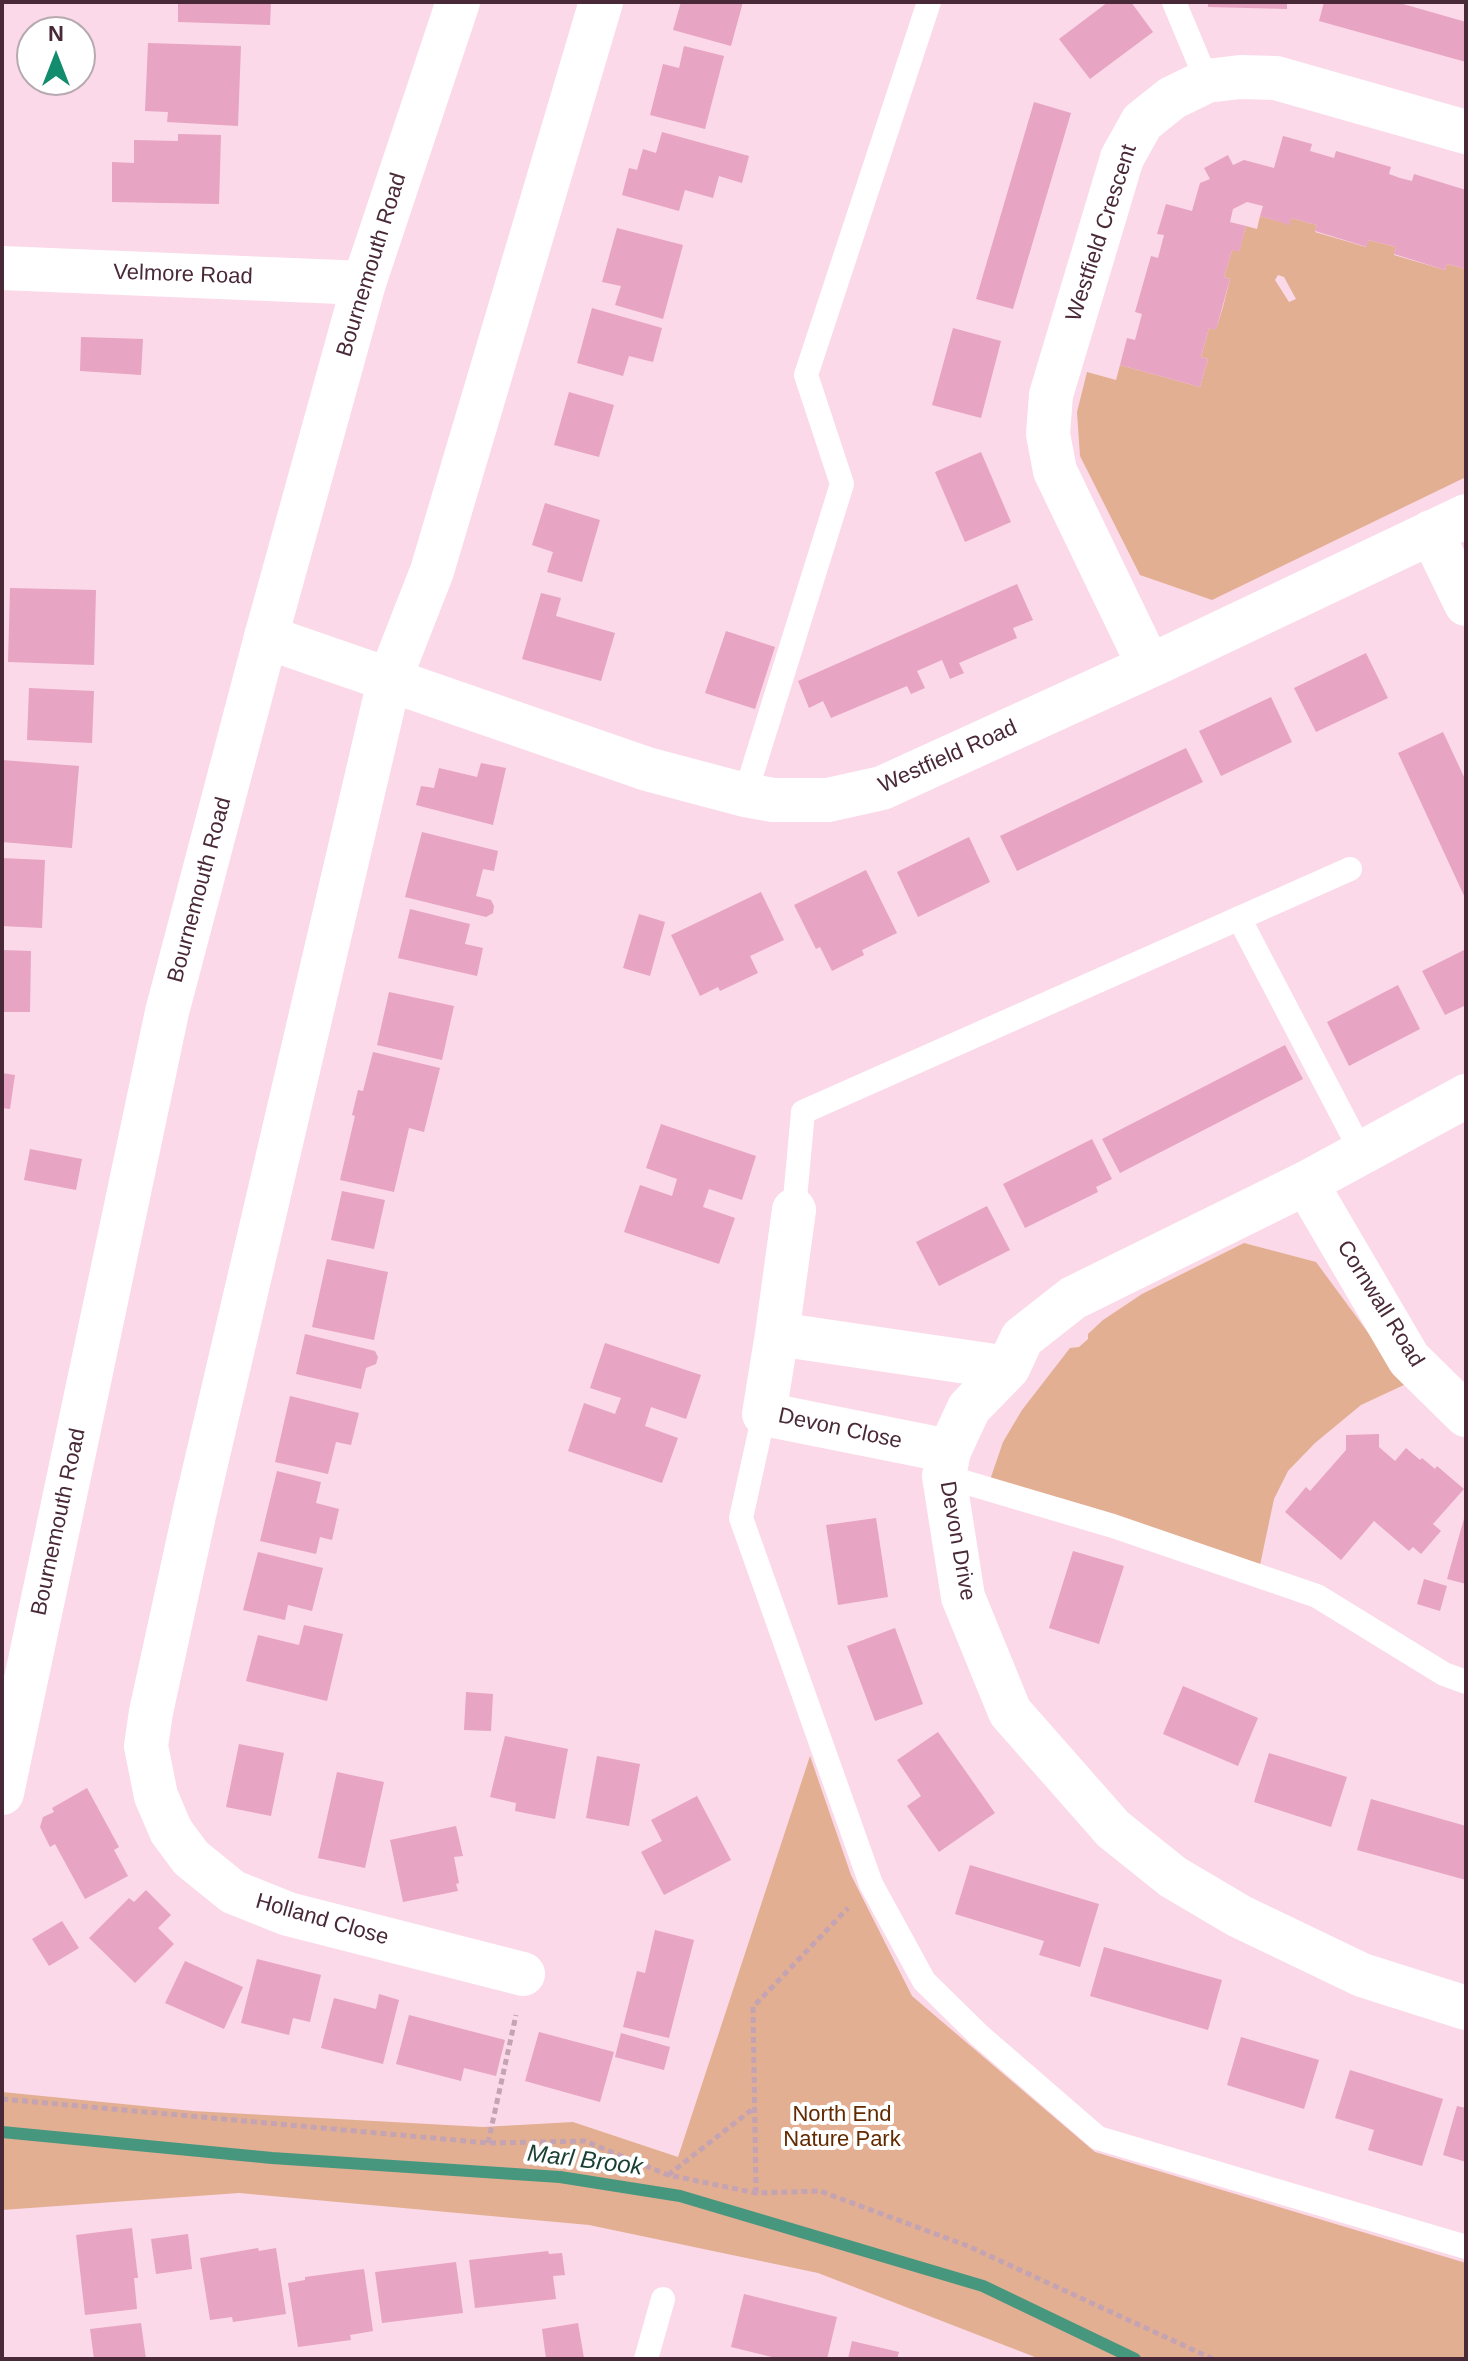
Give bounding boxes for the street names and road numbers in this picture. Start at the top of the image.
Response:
street label: Westfield Crescent [1061,141,1143,325]
street label: Bournemouth Road [331,170,413,360]
street label: Velmore Road [113,259,253,291]
street label: Westfield Road [875,715,1021,799]
street label: Bournemouth Road [163,794,237,986]
street label: Cornwall Road [1331,1236,1429,1372]
street label: Devon Close [776,1403,904,1455]
street label: Bournemouth Road [26,1426,92,1618]
street label: Devon Drive [933,1479,981,1603]
street label: Holland Close [253,1888,391,1952]

